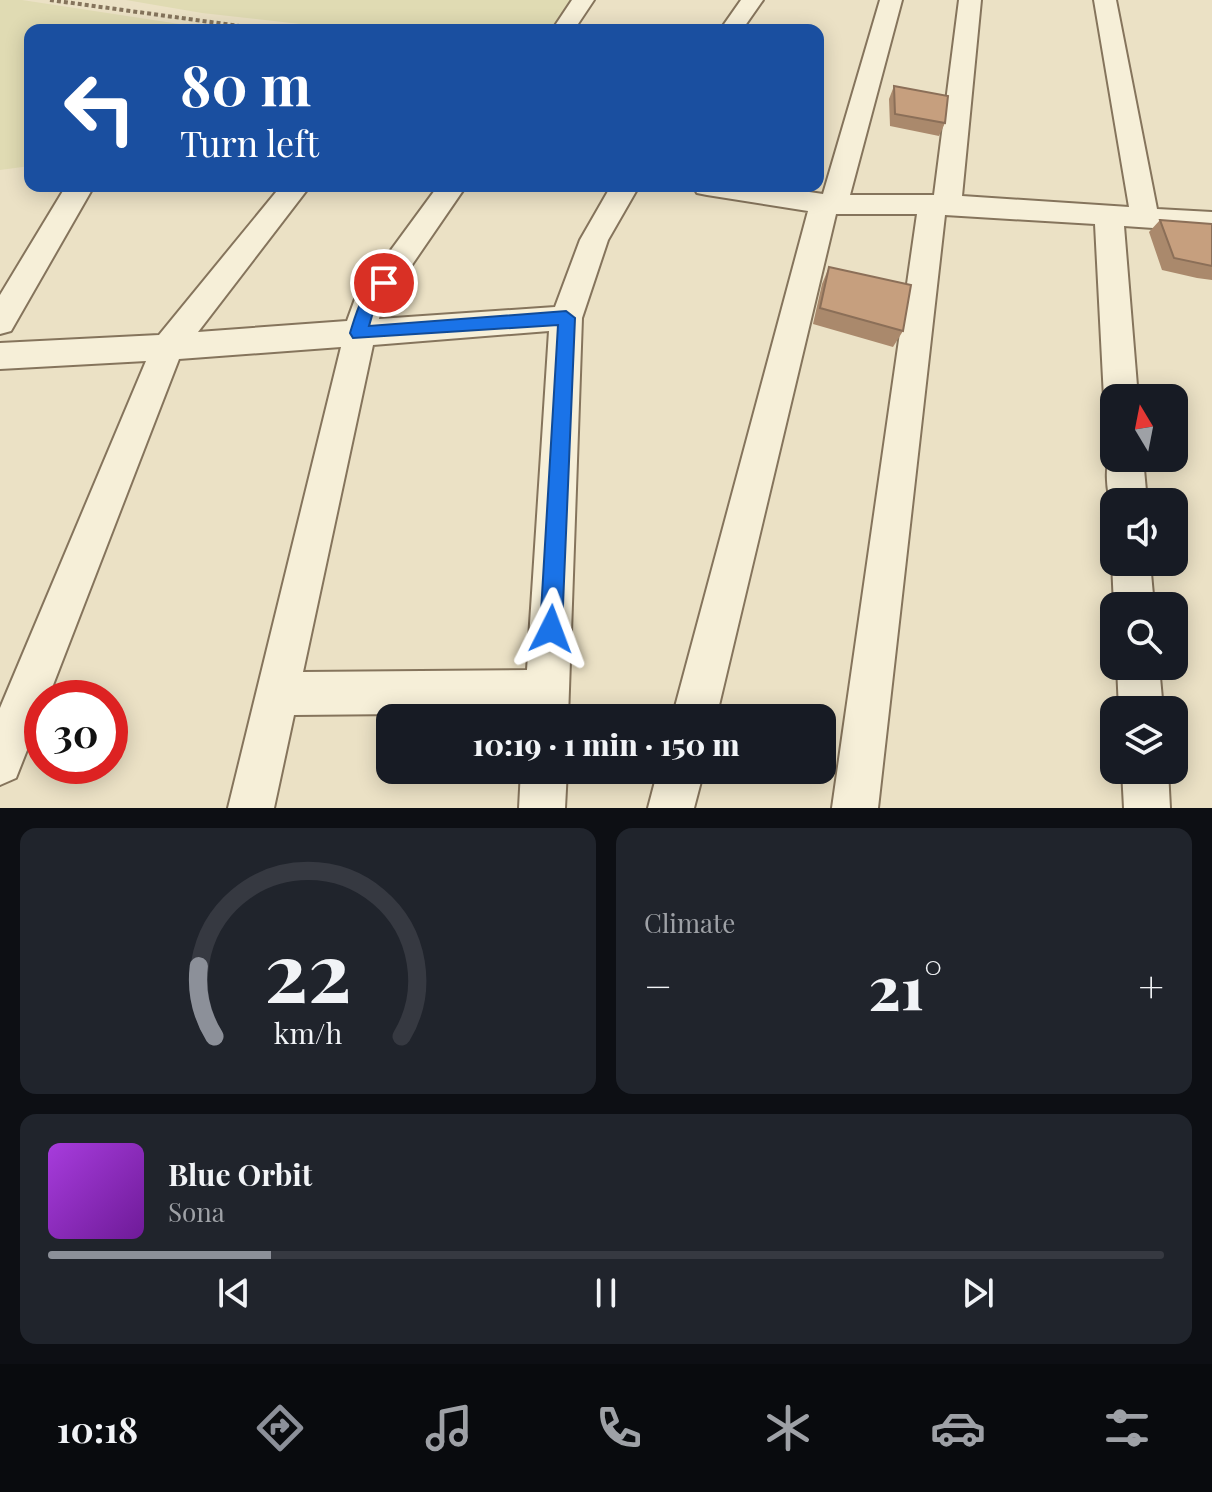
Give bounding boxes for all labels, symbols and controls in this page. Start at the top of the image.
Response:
text: 80 m [180,46,311,121]
icon: left [48,56,152,160]
text: Turn left [180,118,319,166]
pin [350,249,418,317]
icon: arrive [362,261,406,305]
north arrow [1100,384,1188,472]
map controls [1100,384,1188,784]
button: sound [1100,488,1188,576]
position arrow [509,587,593,671]
button: search [1100,592,1188,680]
speed limit sign: 30 [24,680,128,784]
button: layers [1100,696,1188,784]
text: 10:19 · 1 min · 150 m [473,724,739,764]
text: Climate [644,905,735,940]
text: 22 [264,913,352,1024]
text: 21° [869,945,942,1025]
text: − [644,955,672,1014]
text: + [1138,955,1164,1014]
text: km/h [274,1013,342,1051]
text: Blue Orbit [168,1154,312,1194]
text: Sona [168,1194,225,1229]
icon: previous [212,1271,256,1315]
icon: pause [584,1271,628,1315]
icon: next [956,1271,1000,1315]
icon: directions [252,1400,308,1456]
icon: music [421,1400,477,1456]
icon: phone [591,1400,647,1456]
icon: climate [760,1400,816,1456]
icon: car [930,1400,986,1456]
icon: filters [1099,1400,1155,1456]
text: 10:18 [57,1404,138,1452]

